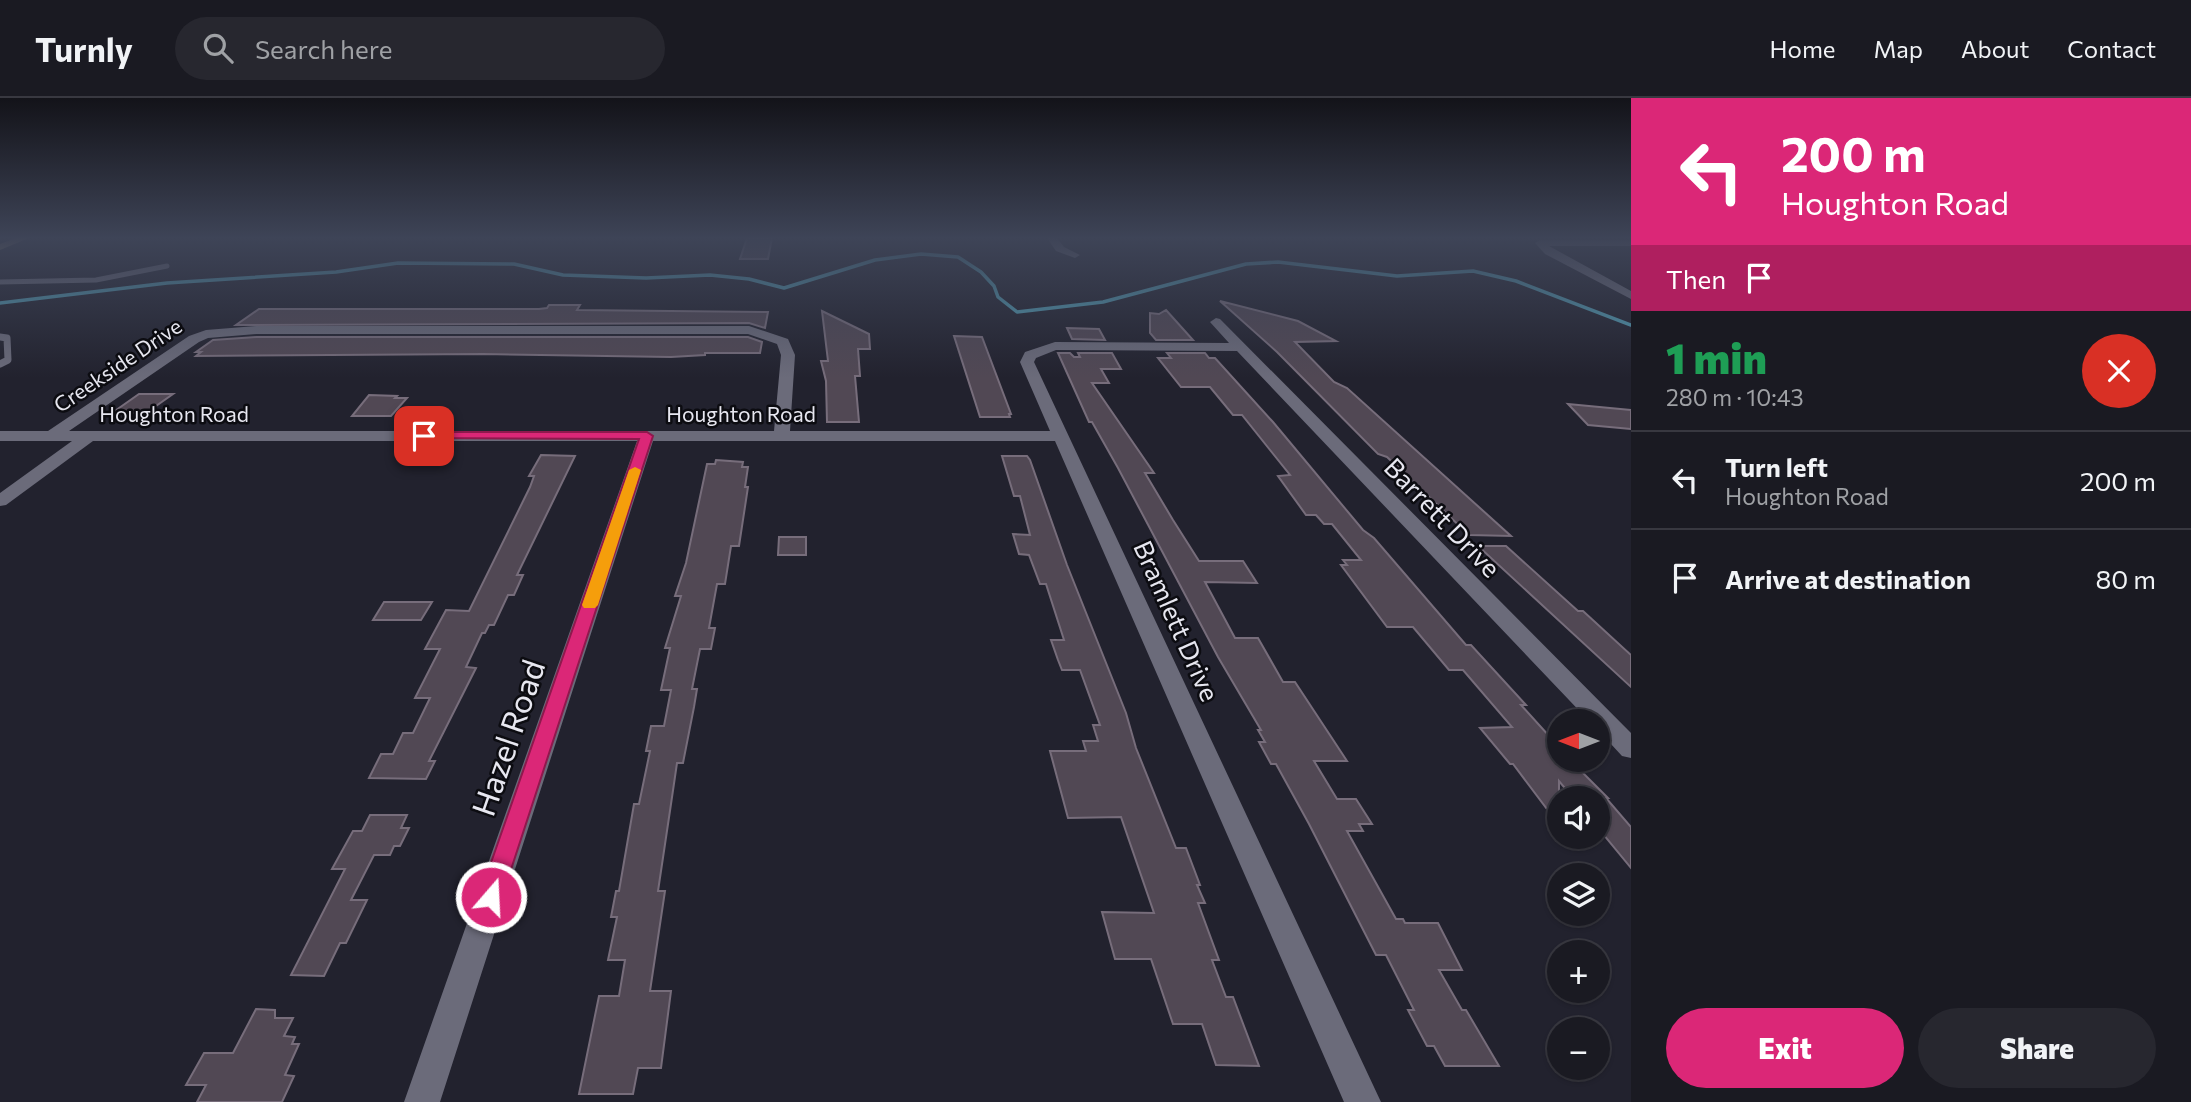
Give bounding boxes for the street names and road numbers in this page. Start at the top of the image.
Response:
street label: Creekside Drive [48,313,186,417]
street label: Houghton Road [99,401,249,426]
street label: Houghton Road [666,401,816,426]
street label: Barrett Drive [1379,451,1507,583]
street label: Bramlett Drive [1128,535,1227,705]
street label: Hazel Road [462,654,552,821]

